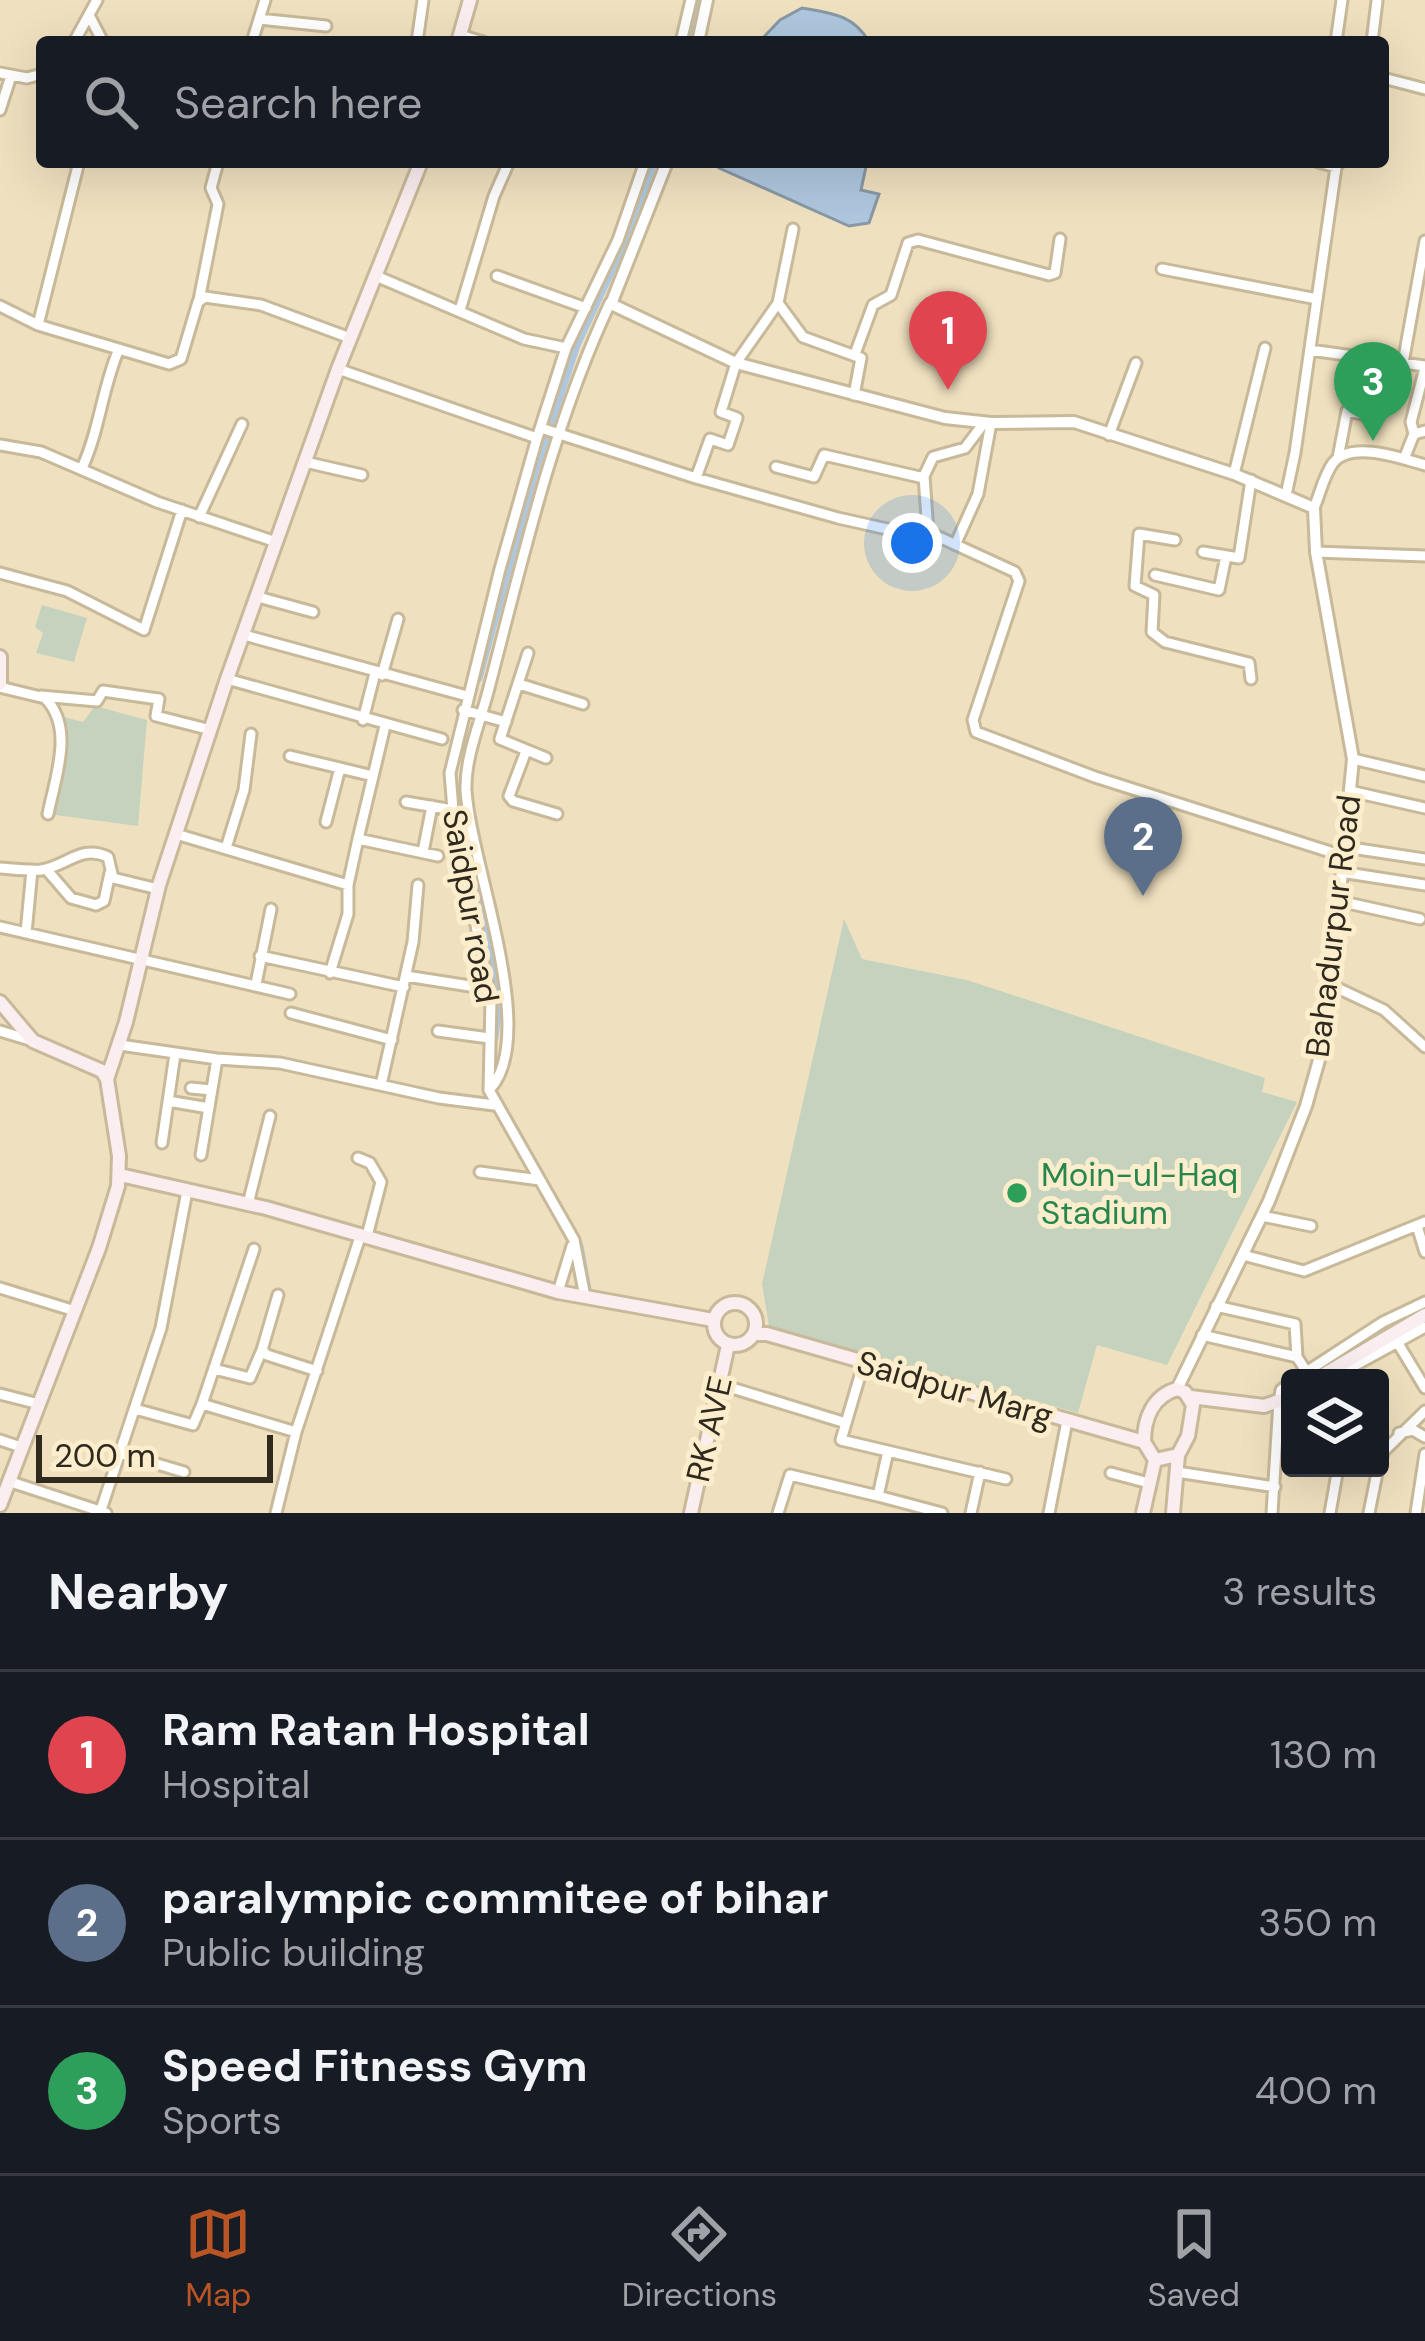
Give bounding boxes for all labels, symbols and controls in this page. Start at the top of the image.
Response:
search box [36,36,1389,168]
icon: search [78,69,144,135]
text: Search here [174,73,422,132]
pin: 1 [909,291,987,390]
pin: 3 [1334,342,1412,441]
your location [882,513,942,573]
street label: Bahadurpur Road [1296,792,1370,1060]
pin: 2 [1104,797,1182,896]
street label: Saidpur road [433,806,509,1006]
place label: Moin-ul-Haq Stadium [1041,1153,1238,1234]
marker: Moin-ul-Haq Stadium [1004,1180,1030,1206]
street label: Saidpur Marg [852,1340,1058,1438]
map controls [1281,1369,1389,1477]
button: layers [1281,1369,1389,1477]
street label: RK AVE [676,1372,742,1486]
scale bar [36,1429,273,1482]
text: 200 m [54,1434,156,1477]
text: Nearby [48,1558,229,1625]
text: 3 results [1222,1566,1377,1617]
text: Ram Ratan Hospital [162,1700,590,1759]
text: 1 [80,1729,94,1780]
text: 130 m [1270,1729,1377,1780]
text: Hospital [162,1759,310,1810]
text: paralympic commitee of bihar [162,1868,828,1927]
text: 2 [76,1897,98,1948]
text: 350 m [1258,1897,1377,1948]
text: Public building [162,1927,425,1978]
text: Speed Fitness Gym [162,2036,588,2095]
text: 3 [75,2065,99,2116]
text: 400 m [1255,2065,1377,2116]
text: Sports [162,2095,281,2146]
tab: Map [185,2201,252,2316]
tab: Directions [622,2201,777,2316]
tab: Saved [1147,2201,1240,2316]

